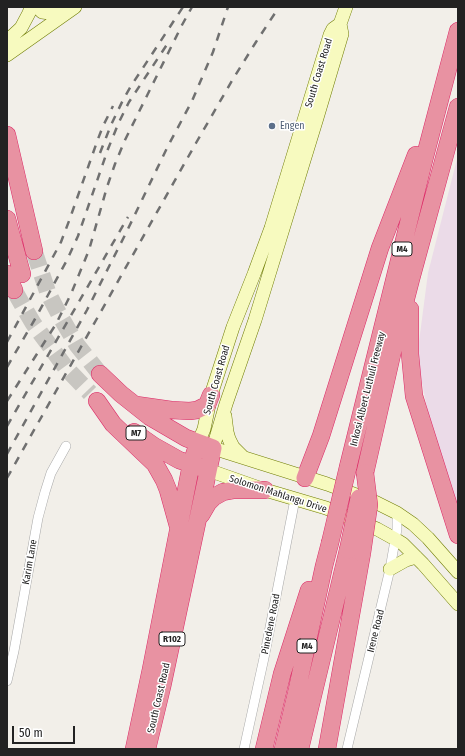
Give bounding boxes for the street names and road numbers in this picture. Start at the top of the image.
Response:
street label: South Coast Road [303,37,335,109]
road number: M4 [392,242,412,256]
street label: Inkosi Albert Luthuli Freeway [348,330,388,448]
street label: South Coast Road [201,344,233,416]
road number: M7 [126,426,146,440]
street label: Solomon Mahlangu Drive [228,473,328,515]
street label: Karim Lane [20,538,40,586]
street label: Pinedene Road [259,593,283,655]
street label: Irene Road [365,608,387,654]
road number: R102 [159,632,185,646]
road number: M4 [297,639,317,653]
street label: South Coast Road [145,662,173,734]

